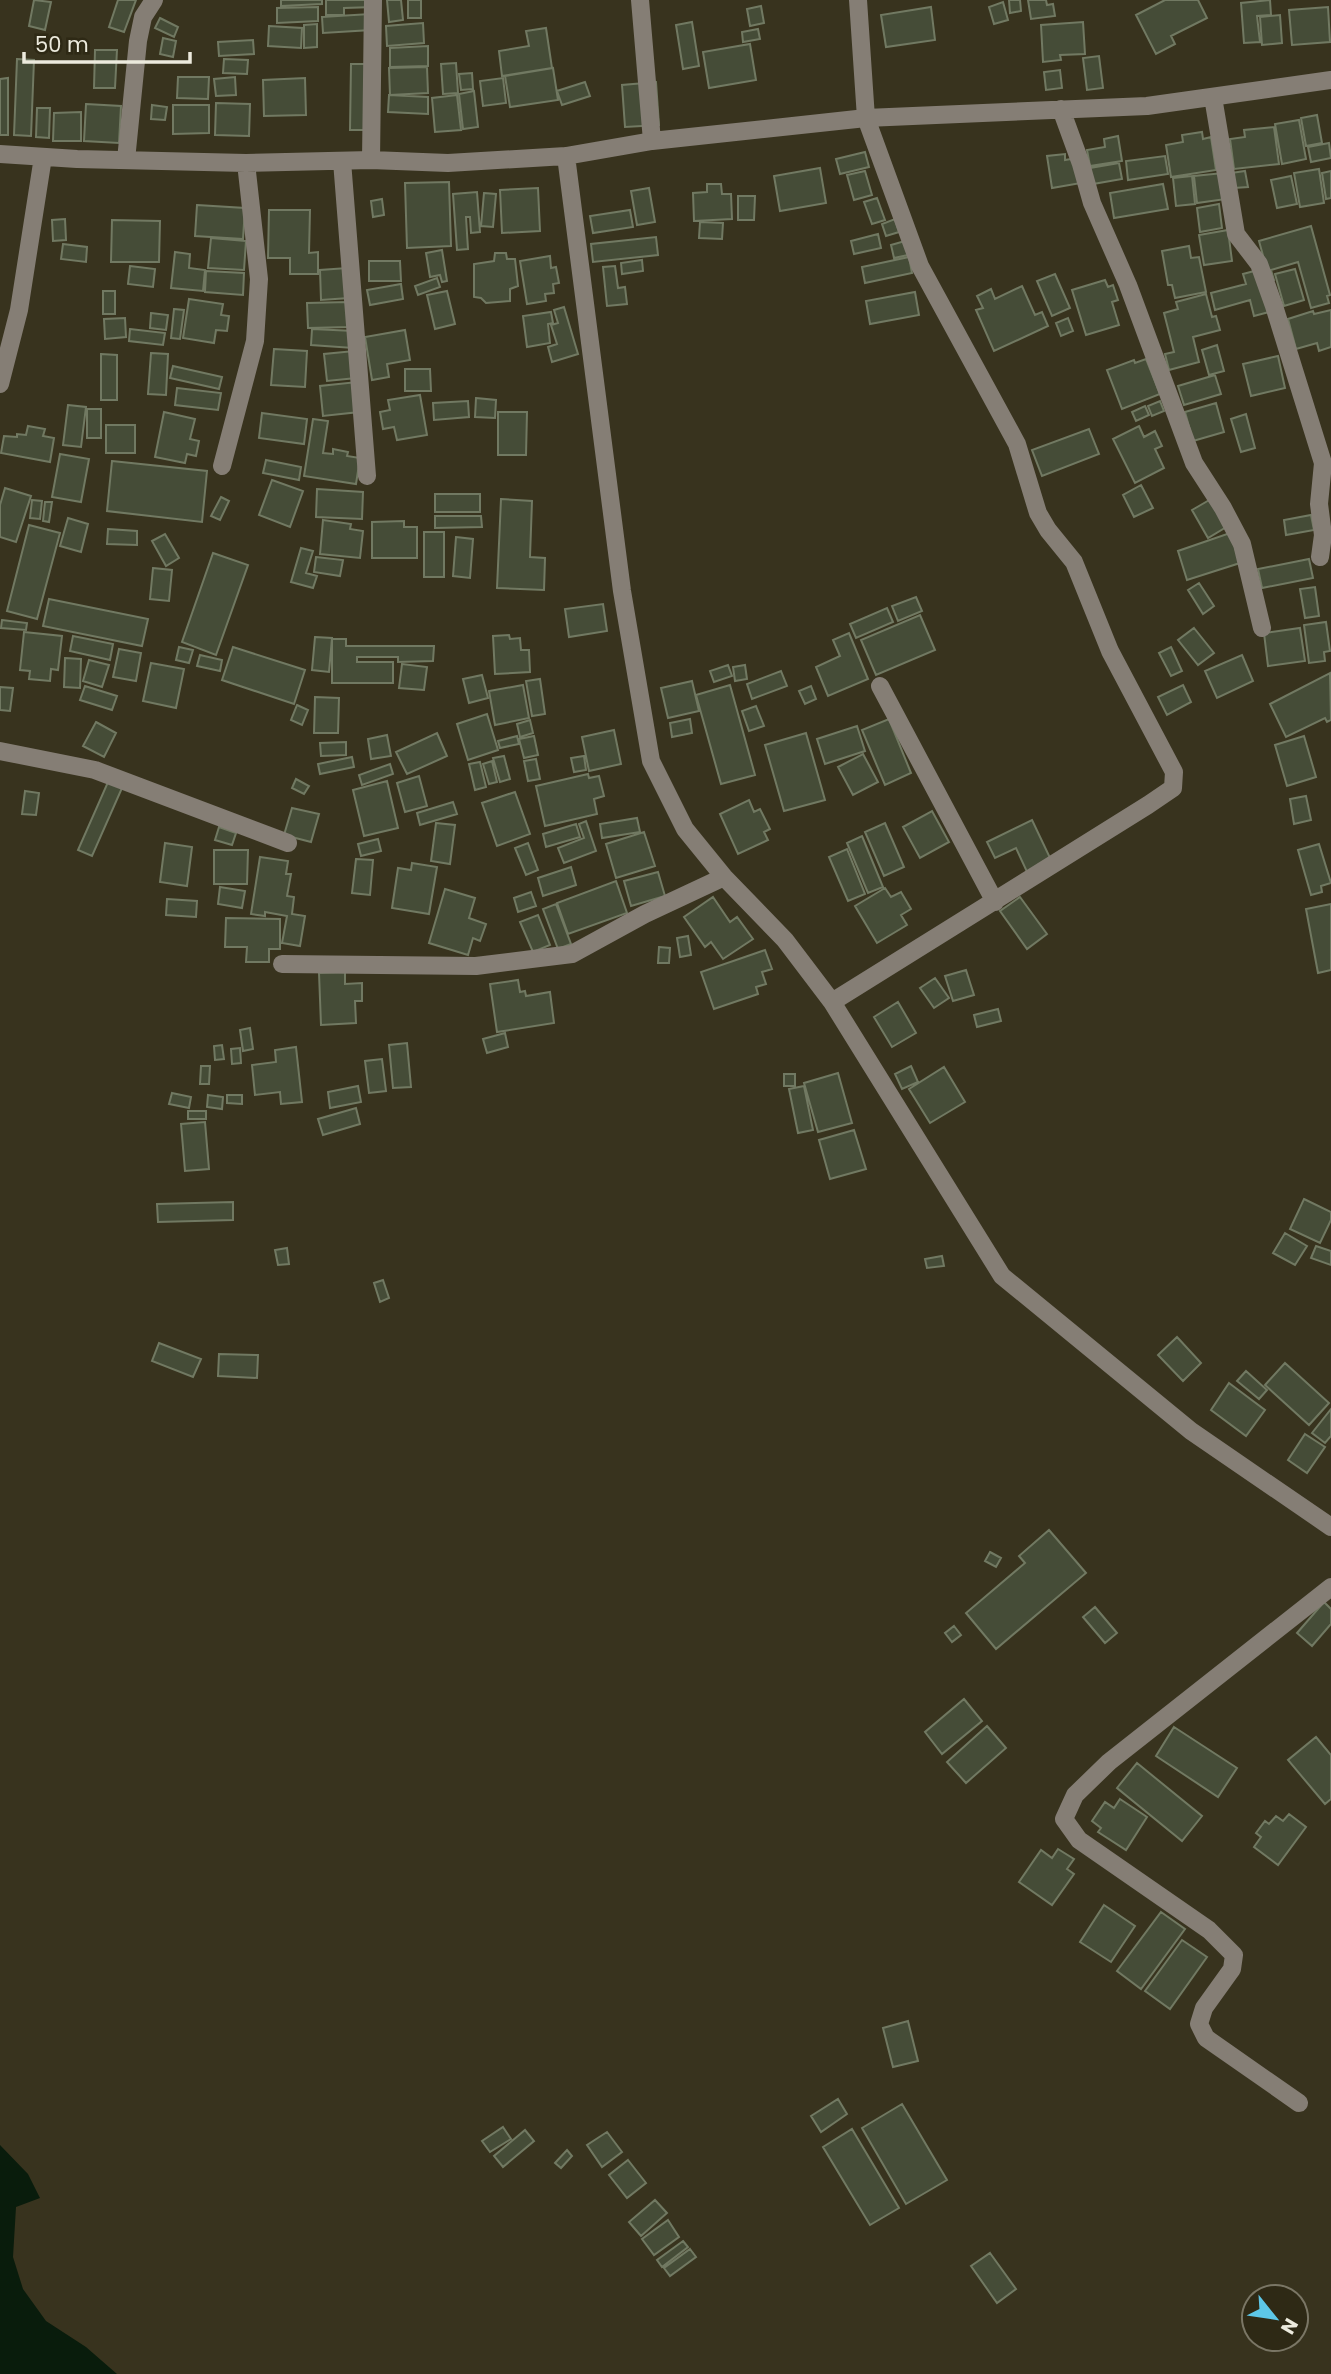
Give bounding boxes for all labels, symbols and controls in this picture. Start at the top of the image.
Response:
scale bar [24,21,191,65]
text: 50 m [35,30,89,59]
north arrow [1240,2283,1310,2353]
text: N [1274,2313,1305,2339]

